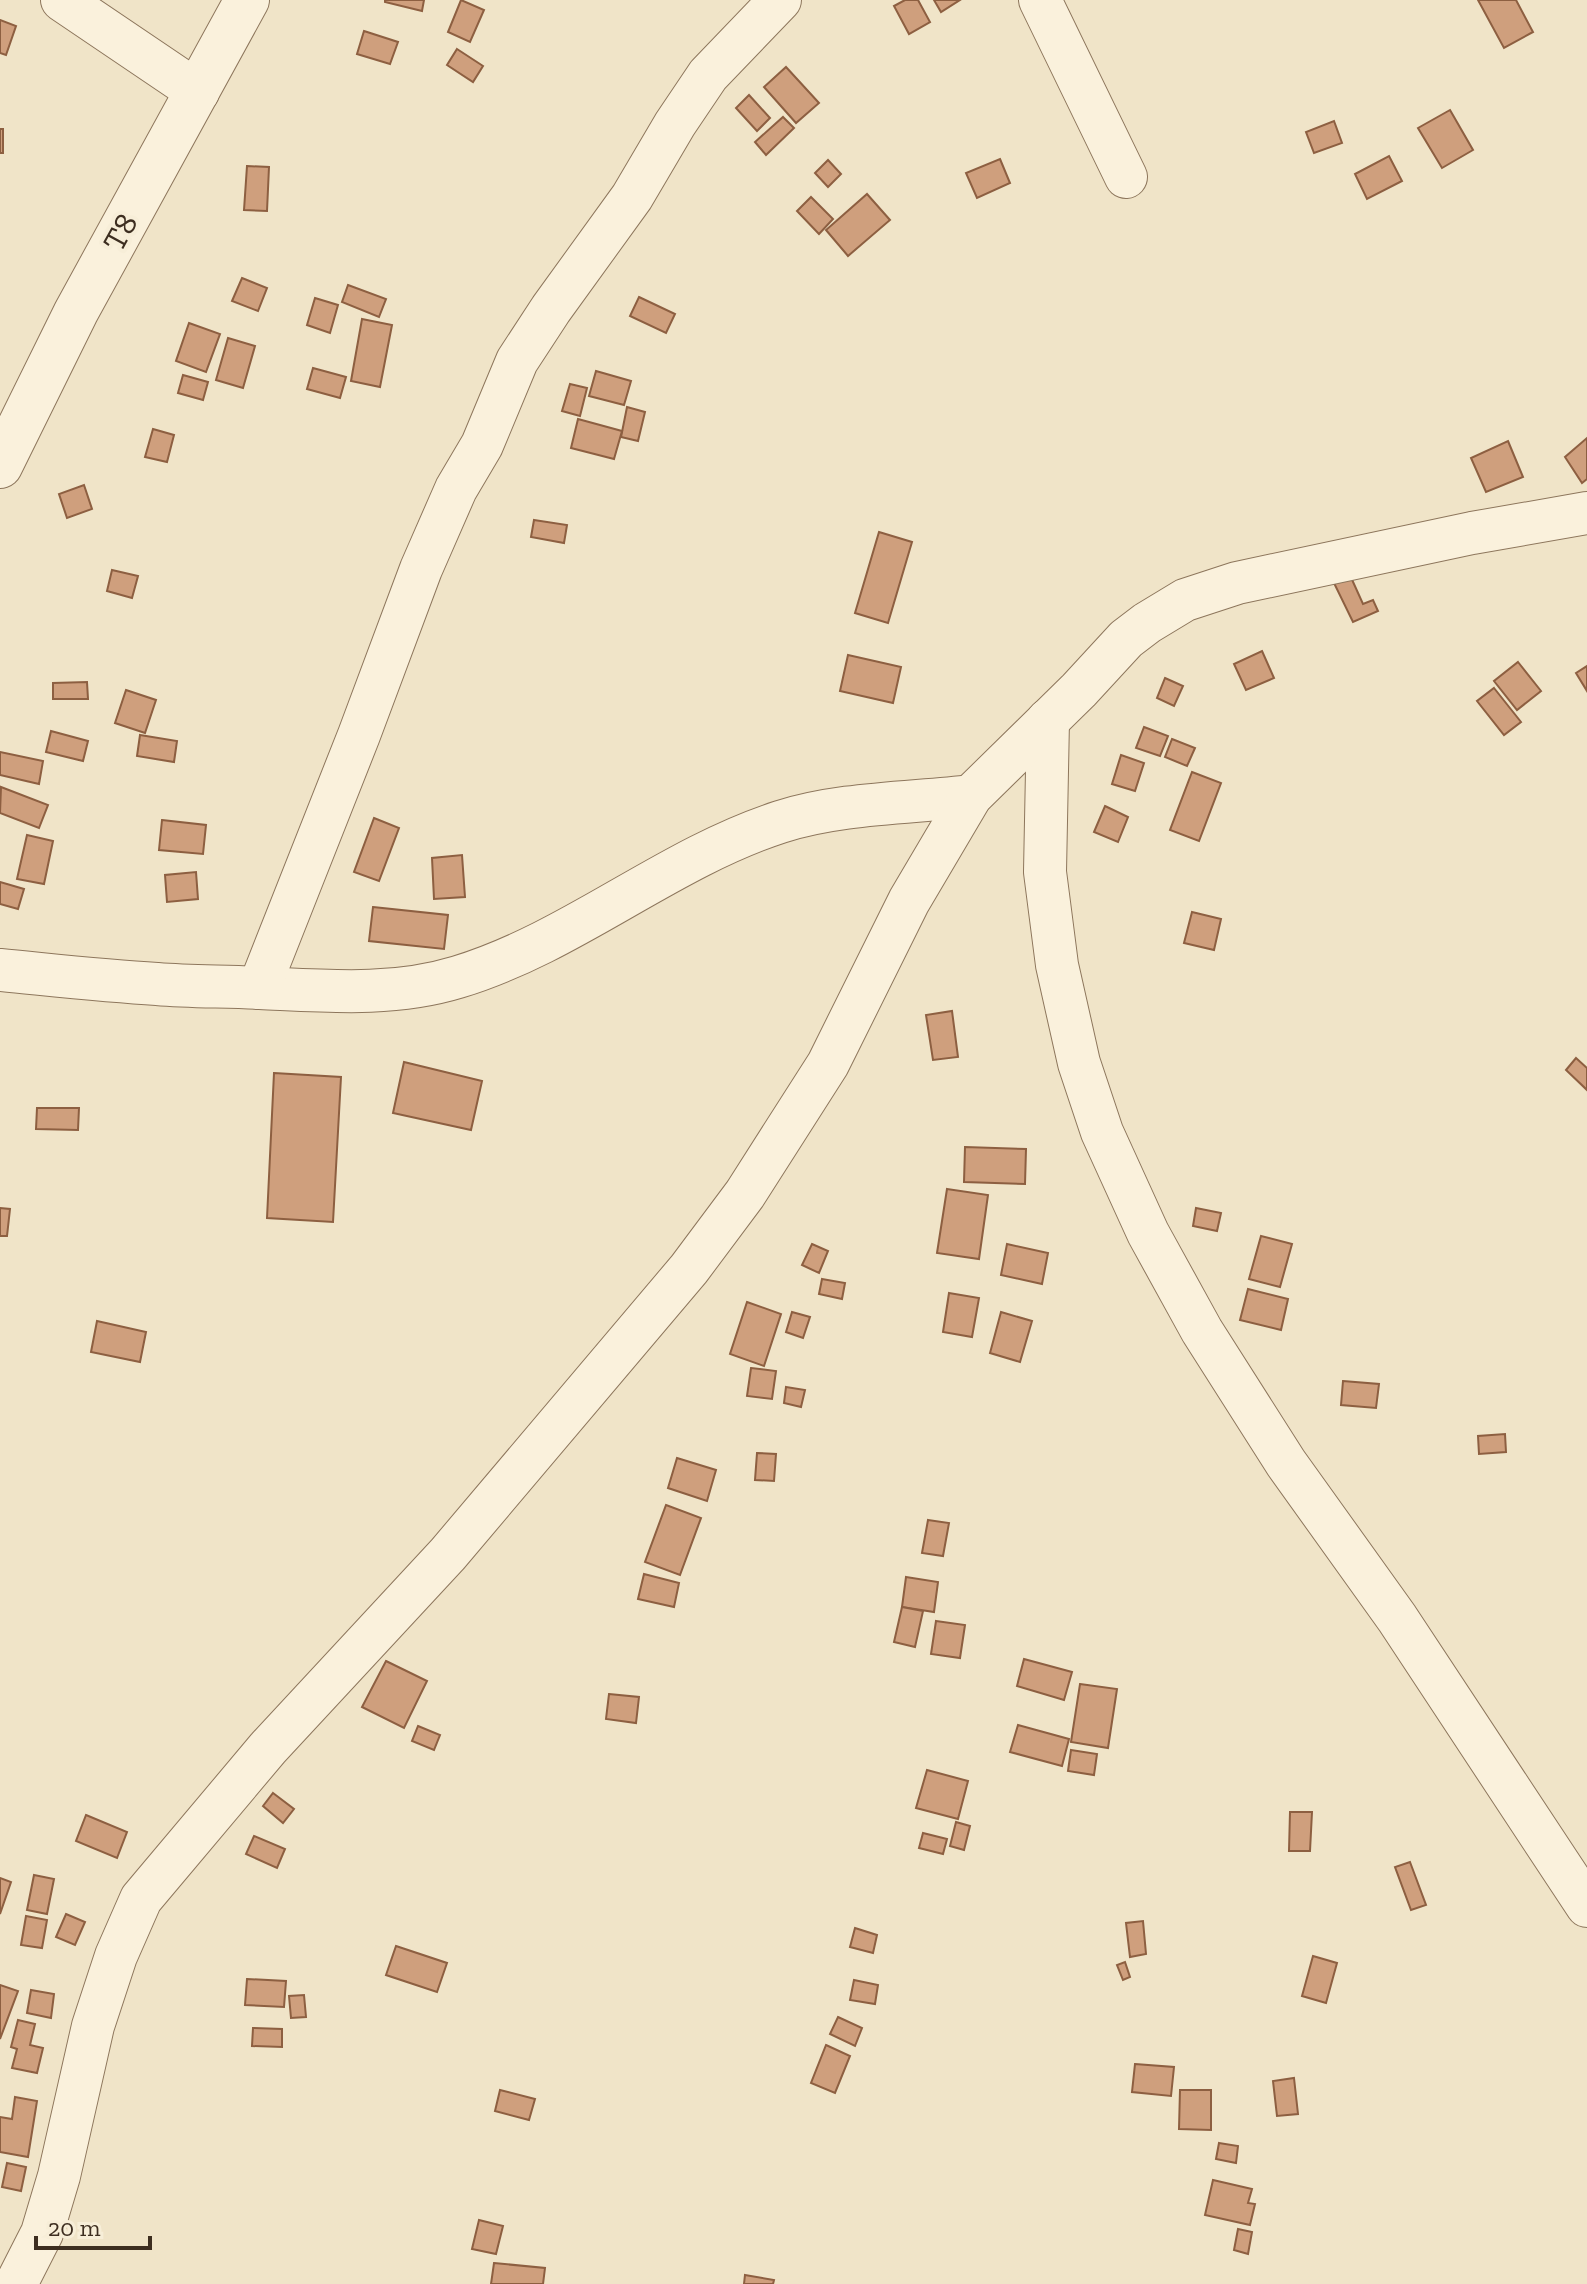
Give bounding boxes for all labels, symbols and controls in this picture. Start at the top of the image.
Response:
street label: T8 [94,207,146,257]
scale bar [36,2200,150,2250]
text: 20 m [48,2213,101,2242]

